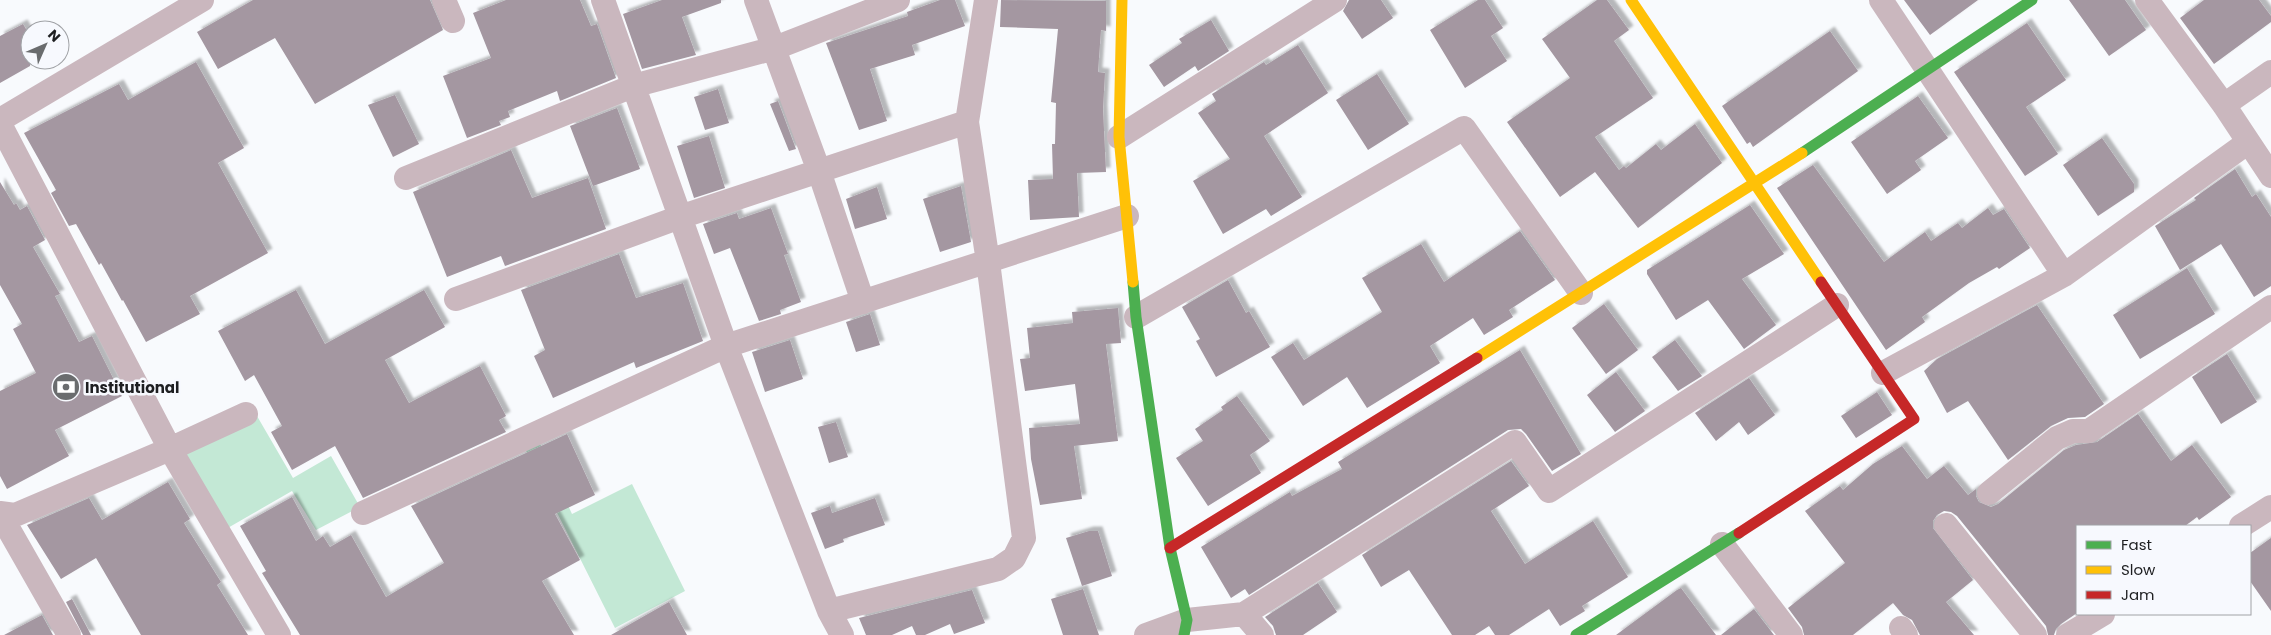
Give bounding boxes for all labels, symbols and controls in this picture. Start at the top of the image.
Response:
north arrow [20,20,70,70]
text: N [43,25,65,47]
bank icon: Institutional [51,372,81,402]
place label: Institutional [85,377,179,398]
legend [2076,525,2251,615]
text: Fast [2121,534,2152,555]
text: Slow [2121,559,2156,580]
text: Jam [2121,584,2155,605]

